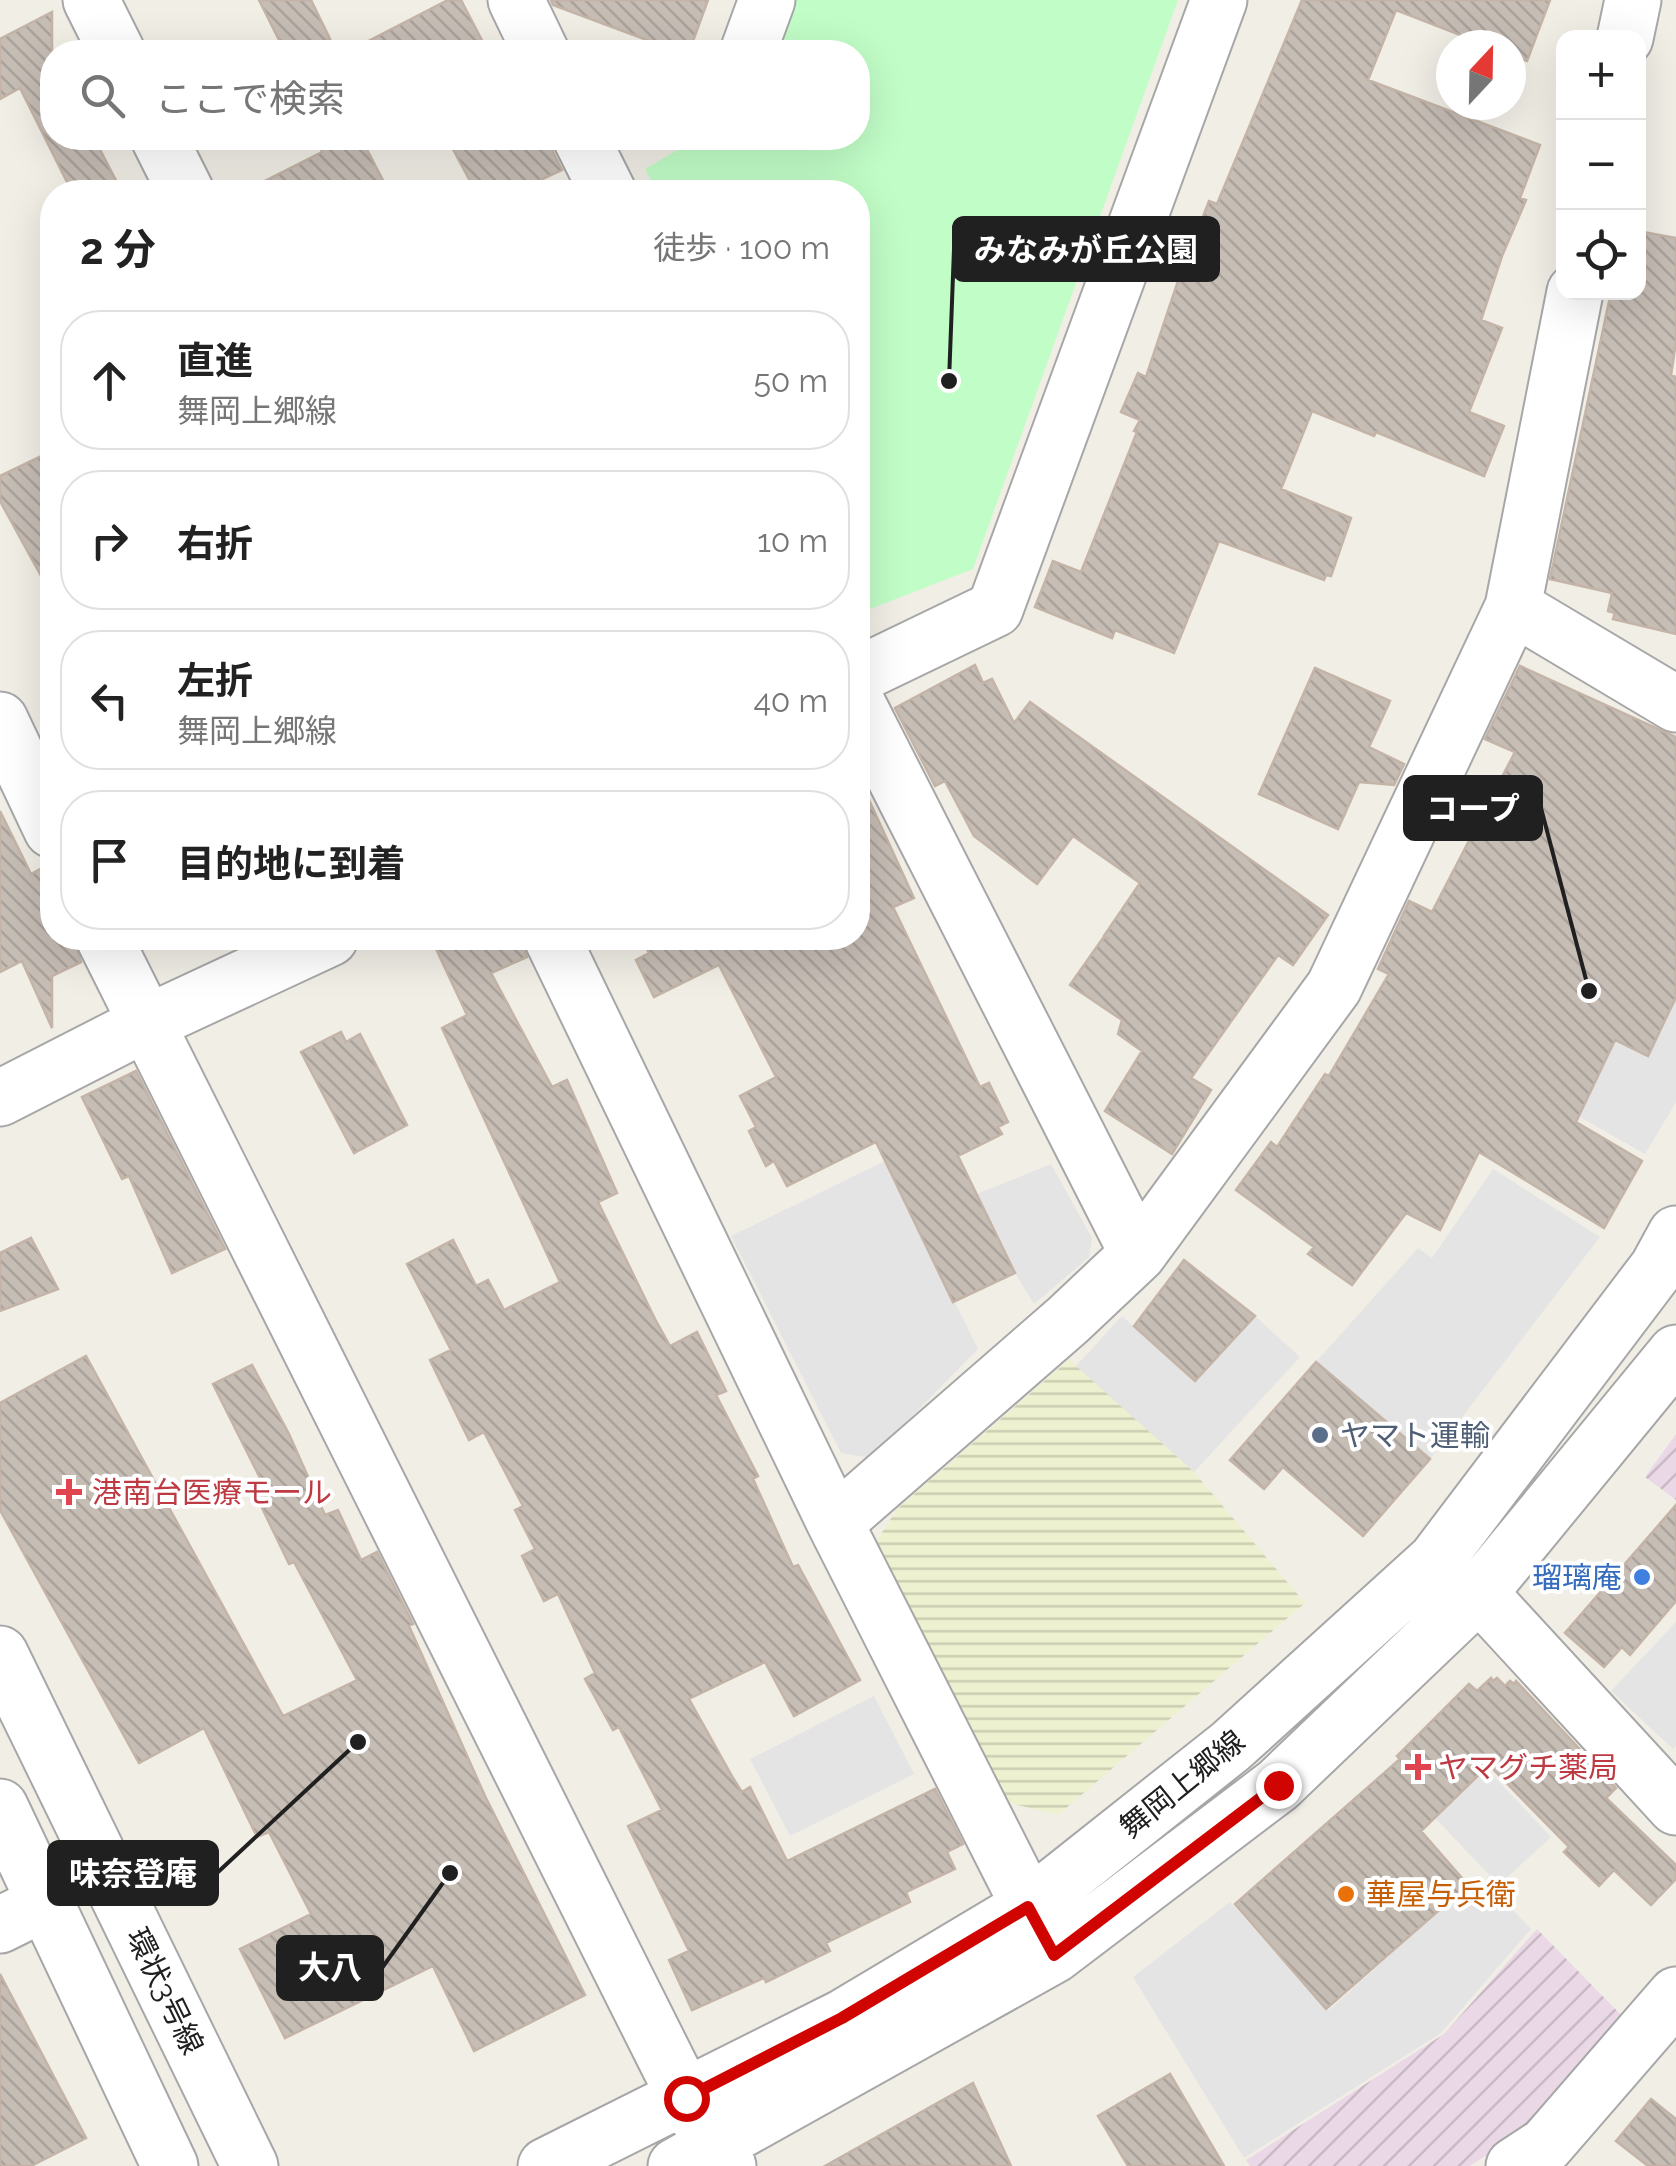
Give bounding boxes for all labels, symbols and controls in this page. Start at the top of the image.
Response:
north arrow [1436,30,1526,120]
map controls [1556,30,1646,300]
button: + [1556,30,1646,120]
search box [40,40,870,150]
icon: search [75,68,130,123]
text: ここで検索 [155,76,345,121]
button: − [1556,120,1646,210]
button: locate [1556,210,1646,300]
callout: みなみが丘公園 [954,218,1218,280]
text: 2 分 [80,225,156,274]
text: 徒歩 · 100 m [653,229,830,266]
text: みなみが丘公園 [974,231,1198,268]
text: 直進 [177,338,253,383]
icon: ahead [82,353,137,408]
text: 50 m [753,362,828,399]
text: 舞岡上郷線 [177,392,337,429]
icon: right [82,513,137,568]
text: 右折 [177,521,253,566]
text: 10 m [757,522,828,559]
text: 左折 [177,658,253,703]
icon: left [82,673,137,728]
text: 40 m [753,682,828,719]
text: 舞岡上郷線 [177,712,337,749]
callout: コープ [1405,777,1541,839]
text: コープ [1426,790,1520,827]
icon: arrive [82,833,137,888]
text: 目的地に到着 [177,841,405,886]
place label: ヤマト運輸 [1340,1418,1490,1453]
marker: ヤマト運輸 [1309,1424,1331,1446]
place label: 港南台医療モール [92,1475,332,1510]
marker: 港南台医療モール [56,1479,82,1505]
place label: 瑠璃庵 [1532,1560,1622,1595]
marker: 瑠璃庵 [1631,1566,1653,1588]
street label: 舞岡上郷線 [1113,1723,1251,1845]
place label: ヤマグチ薬局 [1438,1750,1618,1785]
marker: ヤマグチ薬局 [1407,1756,1429,1778]
route end [1256,1763,1302,1809]
callout: 味奈登庵 [49,1842,217,1904]
text: 味奈登庵 [69,1855,197,1892]
place label: 華屋与兵衛 [1366,1877,1516,1912]
marker: 華屋与兵衛 [1335,1883,1357,1905]
street label: 環状3号線 [119,1922,211,2060]
callout: 大八 [278,1937,382,1999]
text: 大八 [298,1949,362,1986]
route start [664,2076,710,2122]

